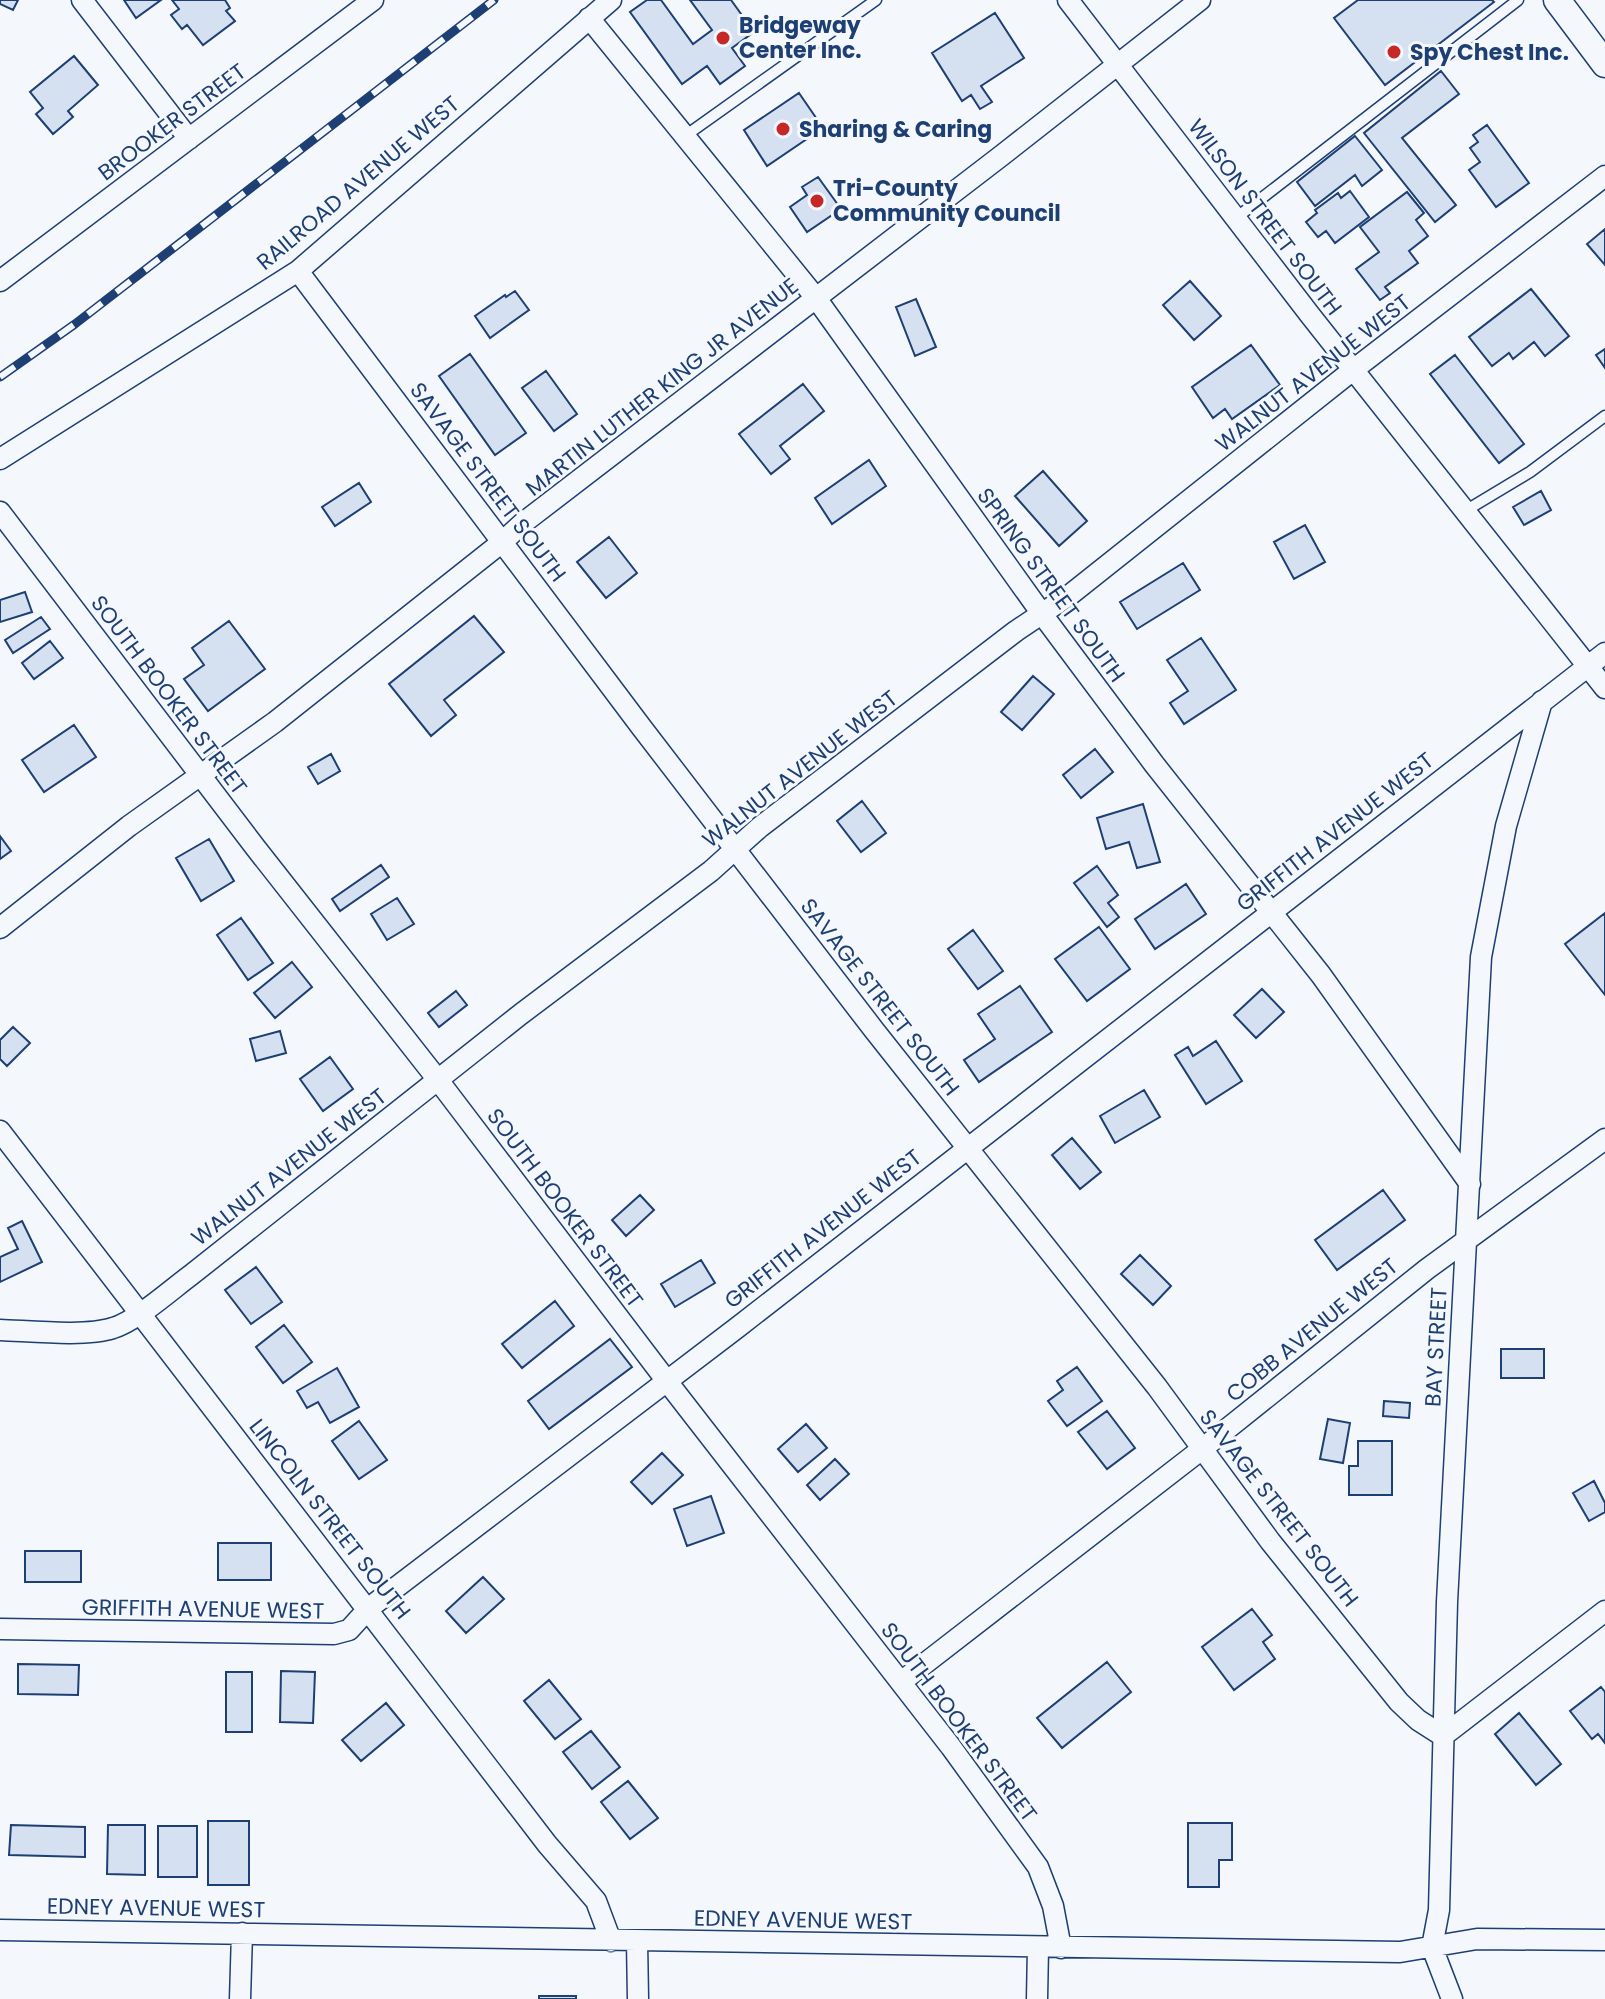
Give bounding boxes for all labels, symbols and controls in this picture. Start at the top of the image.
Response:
place label: Bridgeway Center Inc. [739,10,862,66]
marker: Bridgeway Center Inc. [714,29,732,47]
place label: Spy Chest Inc. [1410,37,1569,68]
marker: Spy Chest Inc. [1385,43,1403,61]
street label: BROOKER STREET [92,56,252,188]
street label: RAILROAD AVENUE WEST [250,89,466,277]
street label: WILSON STREET SOUTH [1181,112,1349,322]
place label: Sharing & Caring [799,114,992,145]
marker: Sharing & Caring [774,120,792,138]
place label: Tri-County Community Council [833,173,1061,229]
marker: Tri-County Community Council [808,192,826,210]
street label: MARTIN LUTHER KING JR AVENUE [519,271,805,503]
street label: WALNUT AVENUE WEST [1209,287,1417,459]
street label: SAVAGE STREET SOUTH [403,376,573,588]
street label: SPRING STREET SOUTH [970,481,1132,689]
street label: SOUTH BOOKER STREET [84,589,254,801]
street label: WALNUT AVENUE WEST [696,683,904,855]
street label: GRIFFITH AVENUE WEST [1230,745,1440,919]
street label: SAVAGE STREET SOUTH [793,892,967,1102]
street label: WALNUT AVENUE WEST [185,1081,393,1253]
street label: SOUTH BOOKER STREET [480,1102,650,1314]
street label: GRIFFITH AVENUE WEST [718,1142,928,1316]
street label: COBB AVENUE WEST [1219,1251,1405,1409]
street label: BAY STREET [1417,1286,1455,1408]
street label: SAVAGE STREET SOUTH [1192,1403,1366,1613]
street label: LINCOLN STREET SOUTH [242,1412,418,1626]
street label: GRIFFITH AVENUE WEST [81,1591,325,1627]
street label: SOUTH BOOKER STREET [874,1616,1044,1828]
street label: EDNEY AVENUE WEST [47,1891,266,1925]
street label: EDNEY AVENUE WEST [694,1903,913,1937]

